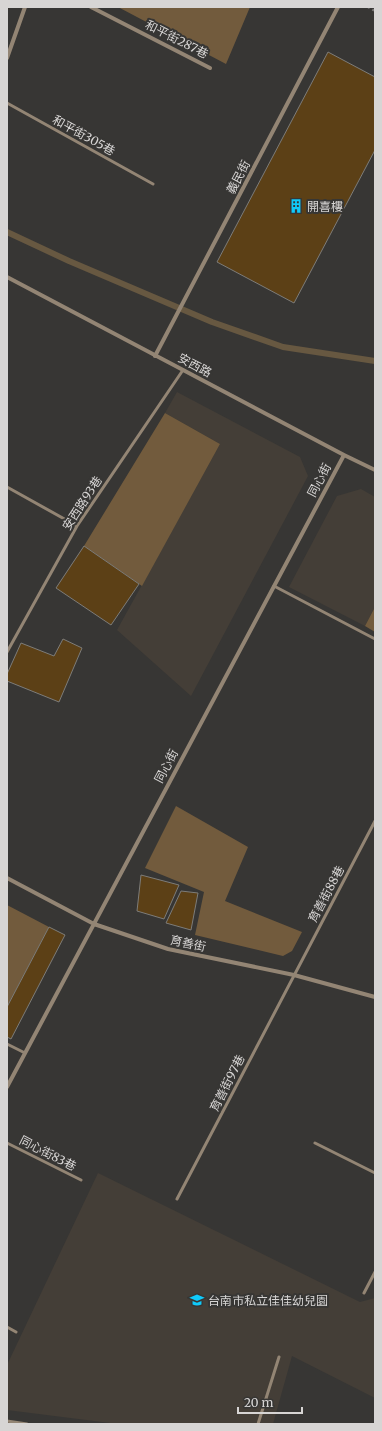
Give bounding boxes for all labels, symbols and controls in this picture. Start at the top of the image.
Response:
street label: 和平街287巷 [143,17,211,61]
street label: 和平街305巷 [50,112,118,158]
street label: 義民街 [223,158,253,196]
building icon: 開喜樓 [288,198,304,214]
place label: 開喜樓 [307,199,343,214]
street label: 安西路 [176,350,214,380]
street label: 同心街 [304,461,334,499]
street label: 安西路93巷 [59,473,105,533]
street label: 同心街 [151,747,181,785]
street label: 育善街88巷 [305,863,347,925]
street label: 育善街 [169,932,207,954]
street label: 育善街97巷 [206,1052,248,1114]
street label: 同心街83巷 [17,1132,79,1174]
school or university icon: 台南市私立佳佳幼兒園 [189,1292,205,1308]
place label: 台南市私立佳佳幼兒園 [208,1293,328,1308]
scale bar [238,1389,302,1415]
text: 20 m [244,1395,273,1410]

